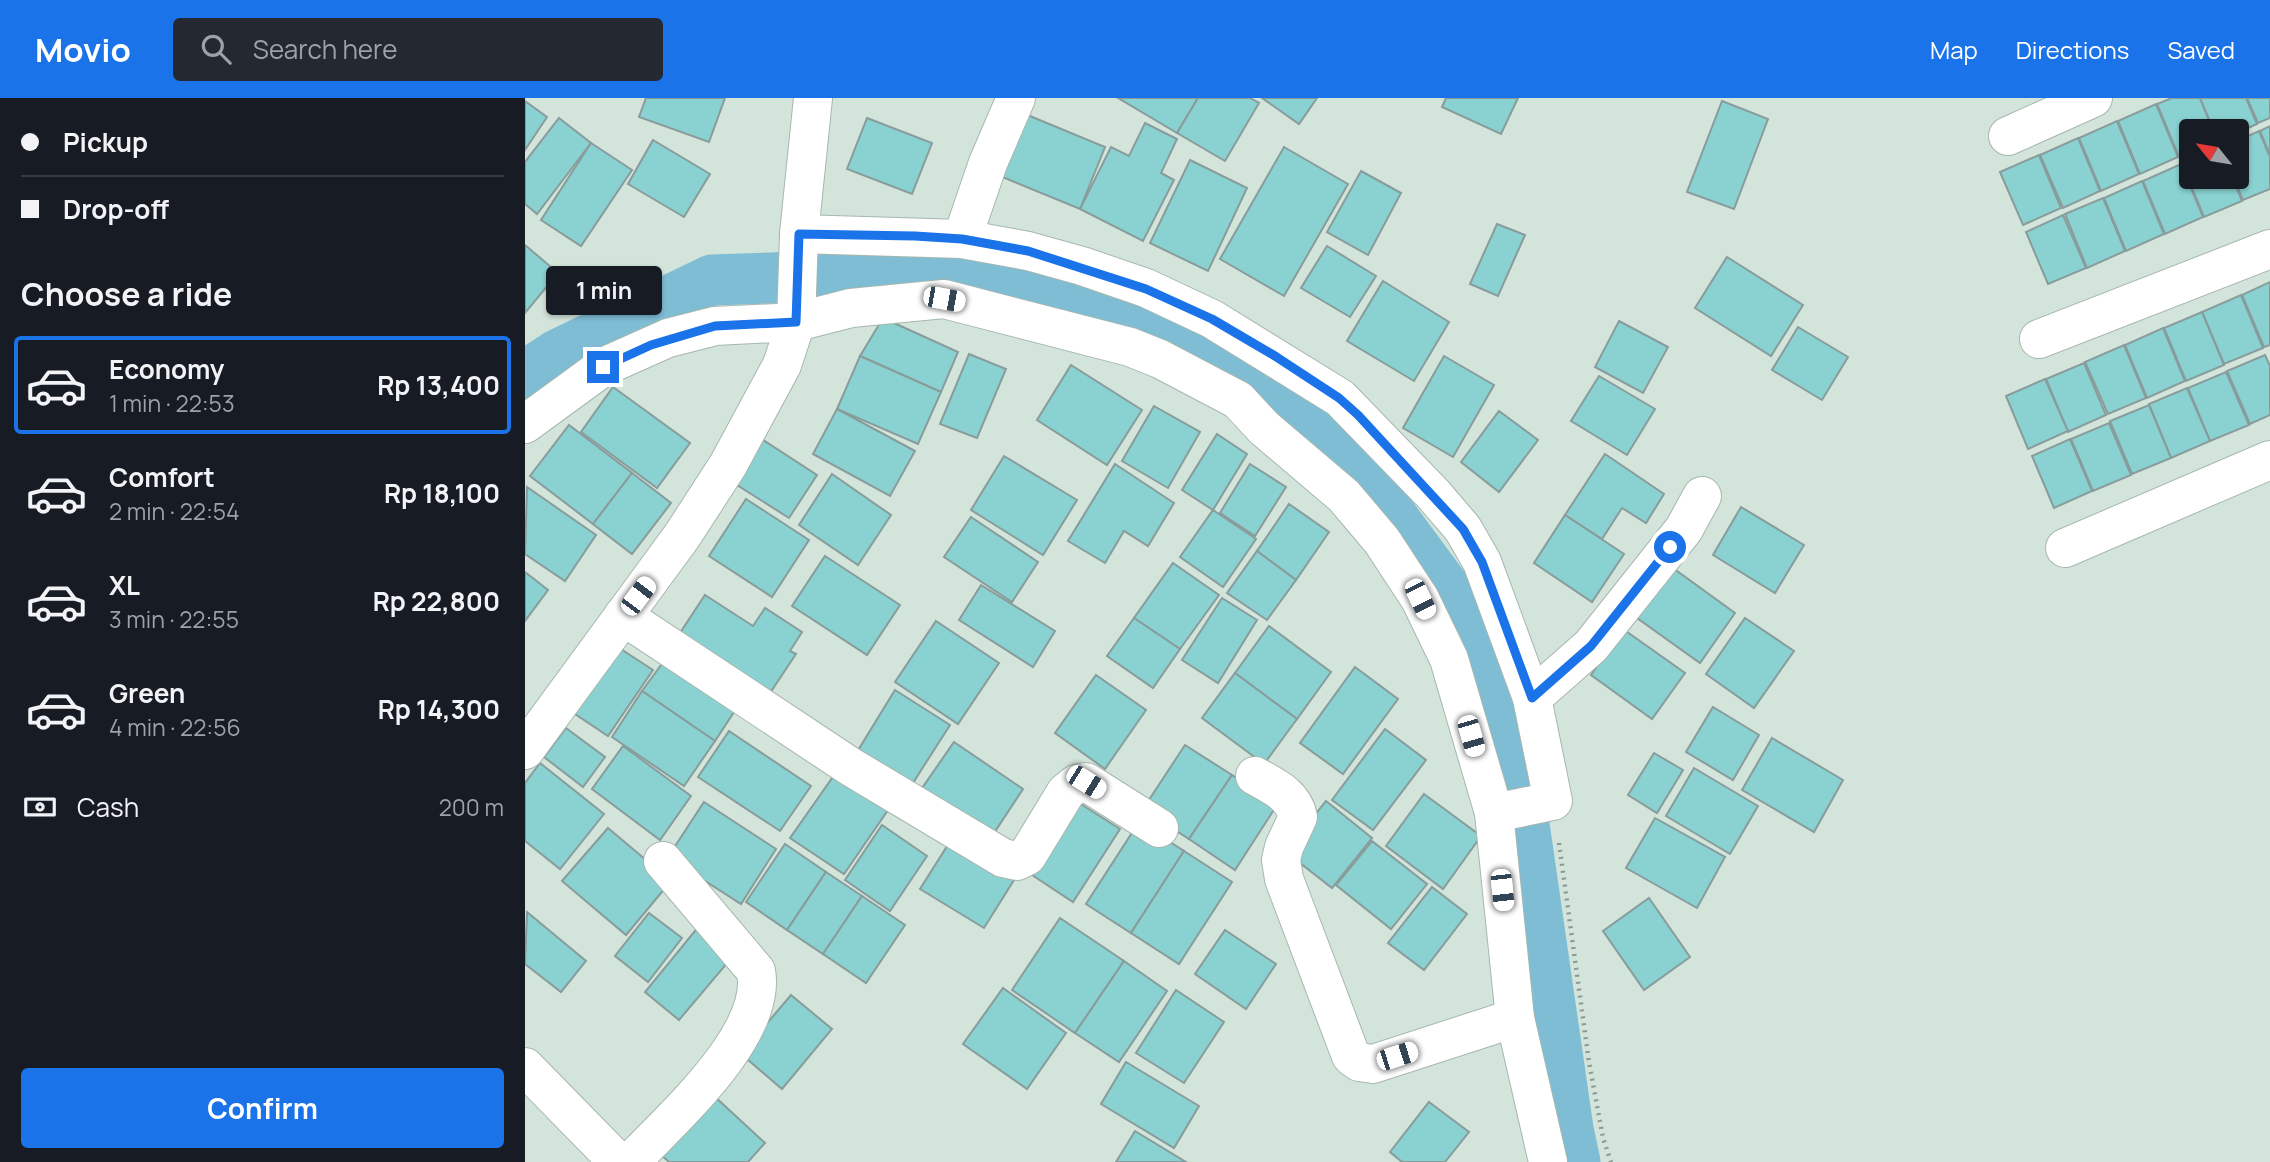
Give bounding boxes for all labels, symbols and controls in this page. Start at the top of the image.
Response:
search box [173,18,663,81]
text: Movio [35,27,131,72]
icon: search [197,30,235,68]
text: Search here [253,31,397,67]
text: Map [1930,33,1978,66]
text: Directions [2016,33,2129,66]
text: Saved [2167,33,2235,66]
north arrow [2179,119,2249,189]
map controls [2179,119,2249,189]
text: Pickup [63,124,148,160]
text: Drop-off [63,191,169,227]
callout: 1 min [545,266,661,314]
text: Choose a ride [21,272,232,316]
text: 1 min [576,274,632,306]
car [922,285,967,313]
text: Economy [109,351,224,387]
route end [587,351,619,383]
icon: car [25,354,88,417]
text: Rp 13,400 [377,367,500,403]
text: 1 min · 22:53 [109,387,235,419]
text: Comfort [109,459,215,495]
icon: car [25,462,88,525]
text: Rp 18,100 [384,475,500,511]
text: 2 min · 22:54 [109,495,240,527]
route start [1654,531,1686,563]
text: XL [109,567,140,603]
icon: car [25,570,88,633]
car [617,573,660,619]
car [1402,576,1439,622]
text: Rp 22,800 [373,583,500,619]
text: 3 min · 22:55 [109,603,239,635]
text: Green [109,675,185,711]
icon: car [25,678,88,741]
text: Rp 14,300 [378,691,500,727]
text: 4 min · 22:56 [109,711,241,743]
car [1456,713,1487,759]
car [1063,762,1110,802]
icon: cash [21,788,59,826]
text: Cash [77,789,139,825]
text: 200 m [439,791,504,823]
car [1490,868,1515,912]
car [1374,1040,1421,1072]
button: Confirm [21,1068,504,1148]

